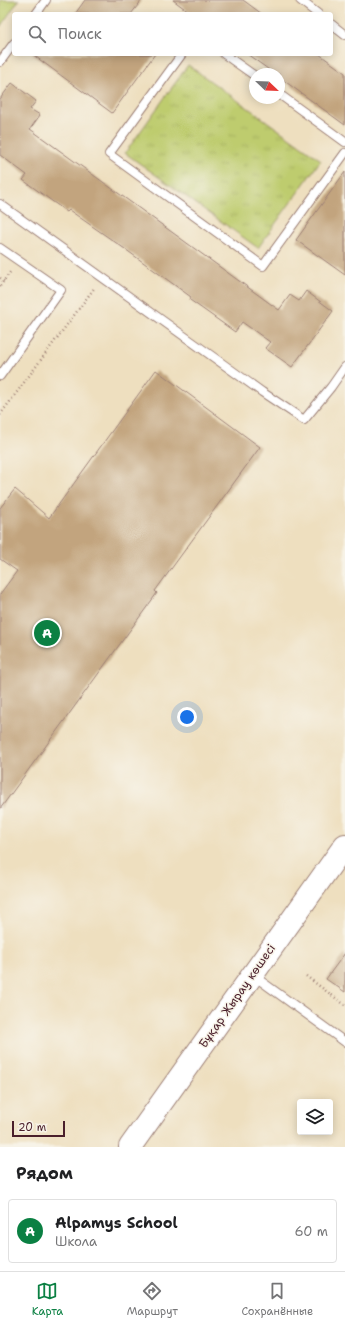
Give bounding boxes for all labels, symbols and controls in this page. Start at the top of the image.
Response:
search box [12,12,333,56]
icon: search [26,23,48,45]
text: Поиск [58,24,102,44]
north arrow [249,68,285,104]
pin: A [34,618,60,648]
your location [177,707,197,727]
street label: Бұқар Жырау көшесі [195,941,279,1051]
map controls [297,1099,333,1135]
button: layers [297,1099,333,1135]
scale bar [12,1119,65,1138]
text: 20 m [18,1120,46,1135]
text: Рядом [16,1162,73,1184]
text: Alpamys School [55,1213,178,1233]
text: A [25,1223,35,1240]
text: 60 m [295,1223,328,1240]
text: Школа [55,1233,97,1250]
tab: Карта [32,1280,63,1319]
tab: Маршрут [127,1280,178,1319]
tab: Сохранённые [241,1280,313,1319]

